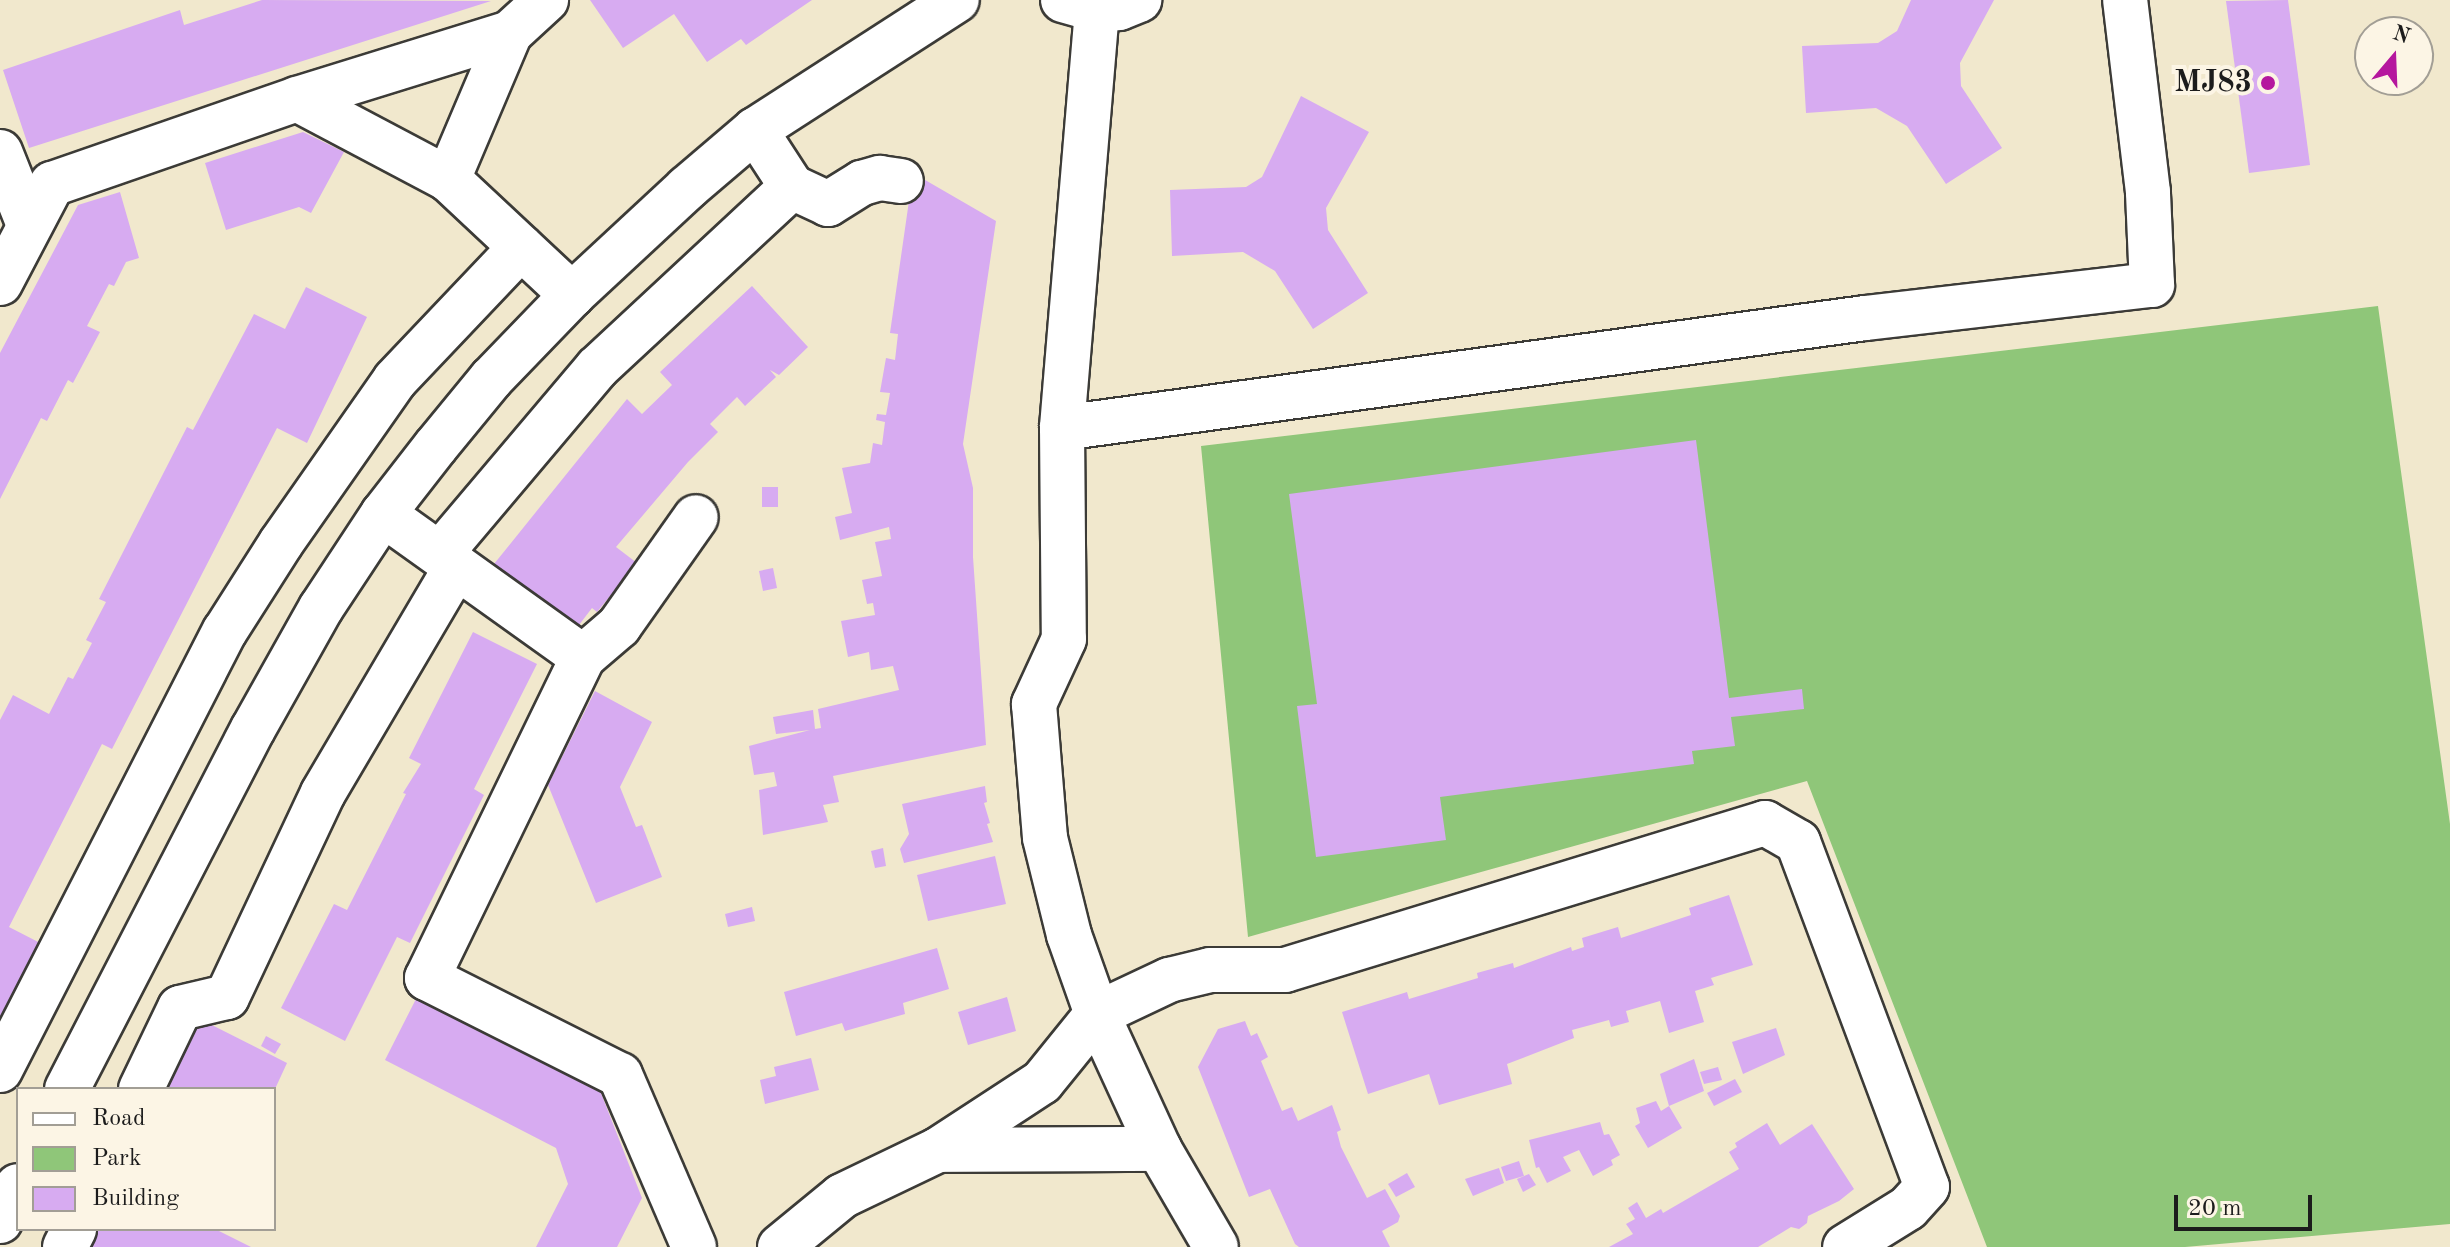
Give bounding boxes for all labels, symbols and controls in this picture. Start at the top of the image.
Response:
north arrow [2354,16,2434,96]
text: N [2390,22,2413,48]
place label: MJ83 [2174,65,2252,101]
marker: MJ83 [2259,74,2277,92]
legend [16,1087,276,1231]
text: Road [92,1107,145,1131]
text: Park [92,1147,141,1171]
scale bar [2178,1179,2316,1229]
text: Building [92,1187,179,1211]
text: 20 m [2188,1197,2242,1221]

